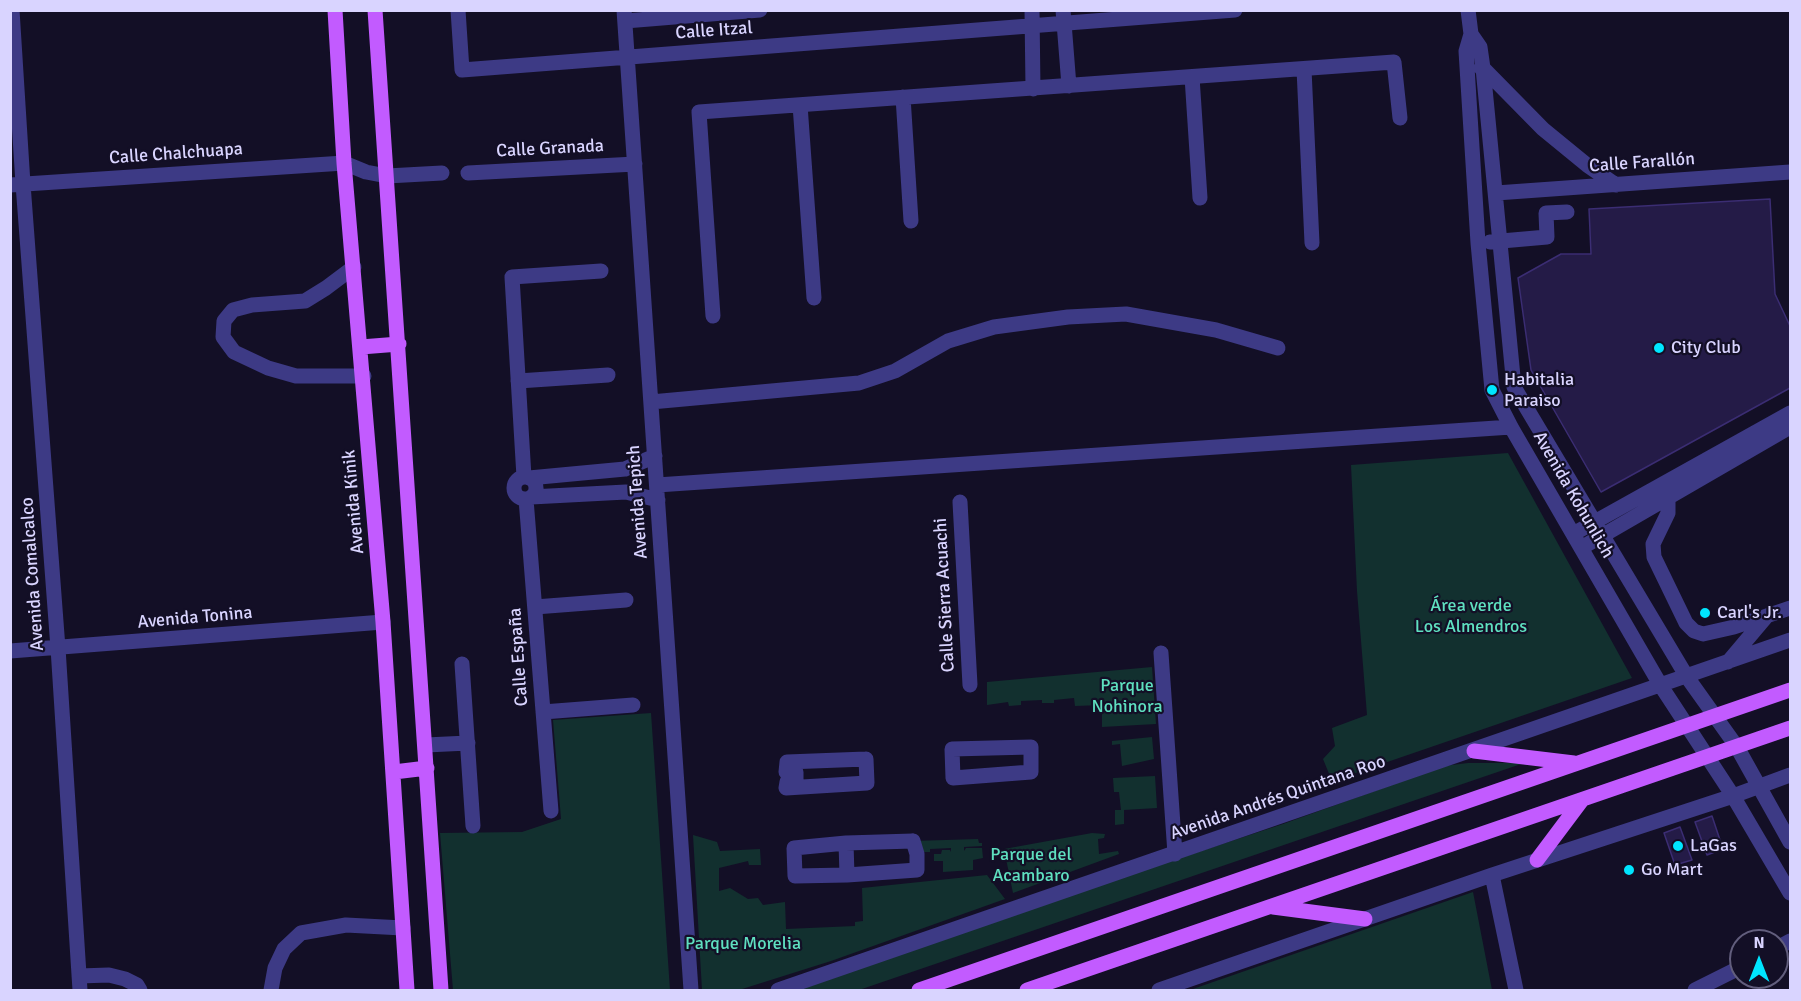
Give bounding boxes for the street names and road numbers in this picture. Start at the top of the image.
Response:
street label: Calle Itzal [675,18,753,44]
street label: Calle Granada [496,135,604,163]
street label: Calle Chalchuapa [108,139,244,169]
street label: Calle Farallón [1588,149,1696,177]
street label: Avenida Kohunlich [1528,428,1618,562]
street label: Avenida Tepich [623,444,653,560]
street label: Avenida Kinik [339,449,369,555]
street label: Avenida Comalcalco [17,496,49,652]
street label: Calle Sierra Acuachi [930,517,960,673]
street label: Avenida Tonina [137,602,253,634]
street label: Calle España [505,607,533,707]
street label: Avenida Andrés Quintana Roo [1167,751,1389,845]

